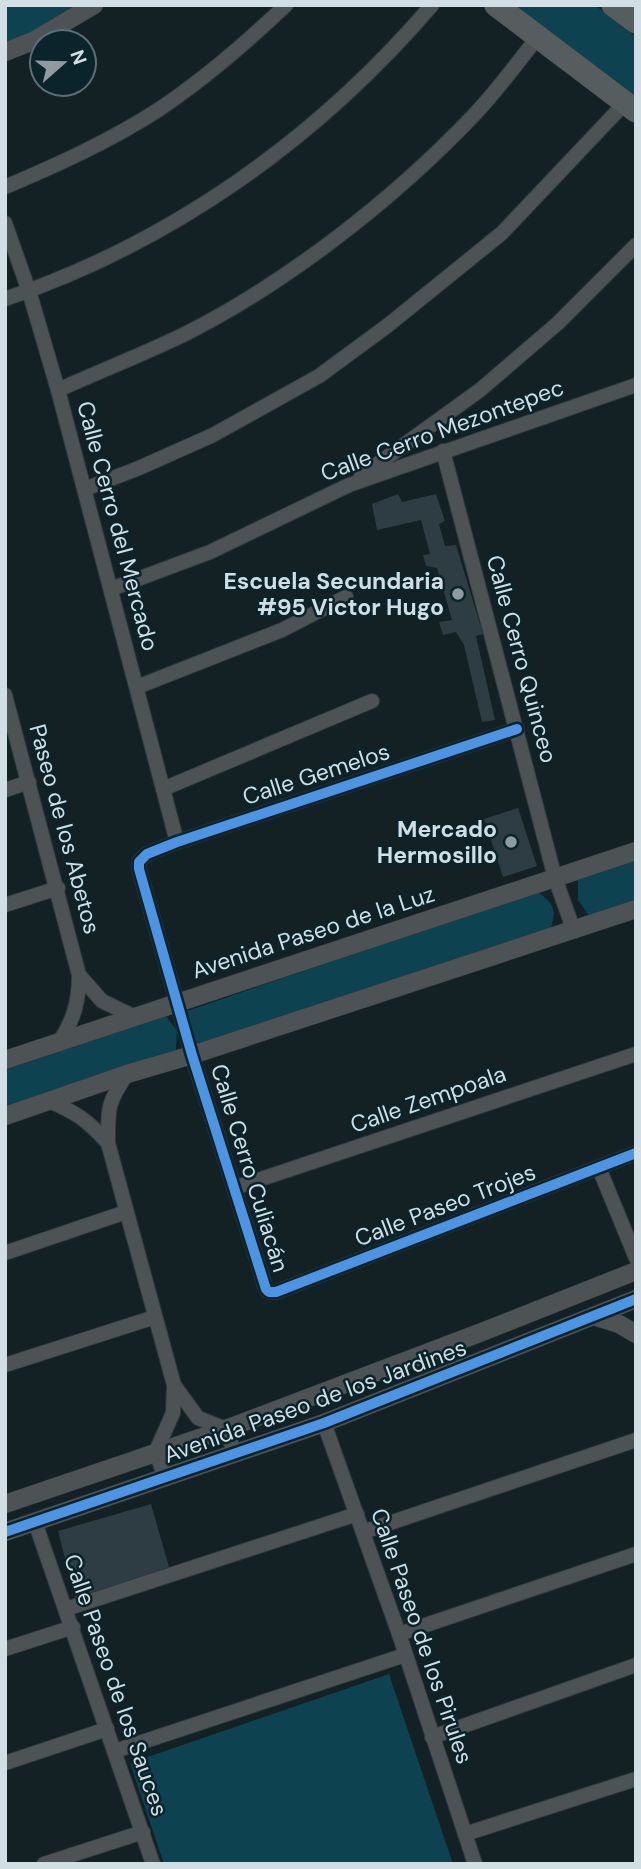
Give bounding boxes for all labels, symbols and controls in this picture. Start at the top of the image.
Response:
north arrow [28,28,98,98]
text: N [64,47,93,68]
street label: Calle Cerro Mezontepec [316,372,568,488]
street label: Calle Cerro del Mercado [70,398,166,654]
street label: Calle Cerro Quinceo [480,552,564,766]
place label: Escuela Secundaria #95 Victor Hugo [224,566,444,622]
marker: Escuela Secundaria #95 Victor Hugo [450,586,466,602]
street label: Paseo de los Abetos [23,721,107,937]
street label: Calle Gemelos [239,736,393,812]
place label: Mercado Hermosillo [377,814,497,870]
marker: Mercado Hermosillo [503,834,519,850]
street label: Avenida Paseo de la Luz [188,879,438,985]
street label: Calle Zempoala [346,1058,510,1140]
street label: Calle Cerro Culiacán [204,1060,296,1276]
street label: Calle Paseo Trojes [350,1157,540,1253]
street label: Avenida Paseo de los Jardines [159,1332,471,1470]
street label: Calle Paseo de los Pirules [364,1504,480,1768]
street label: Calle Paseo de los Sauces [57,1550,175,1820]

